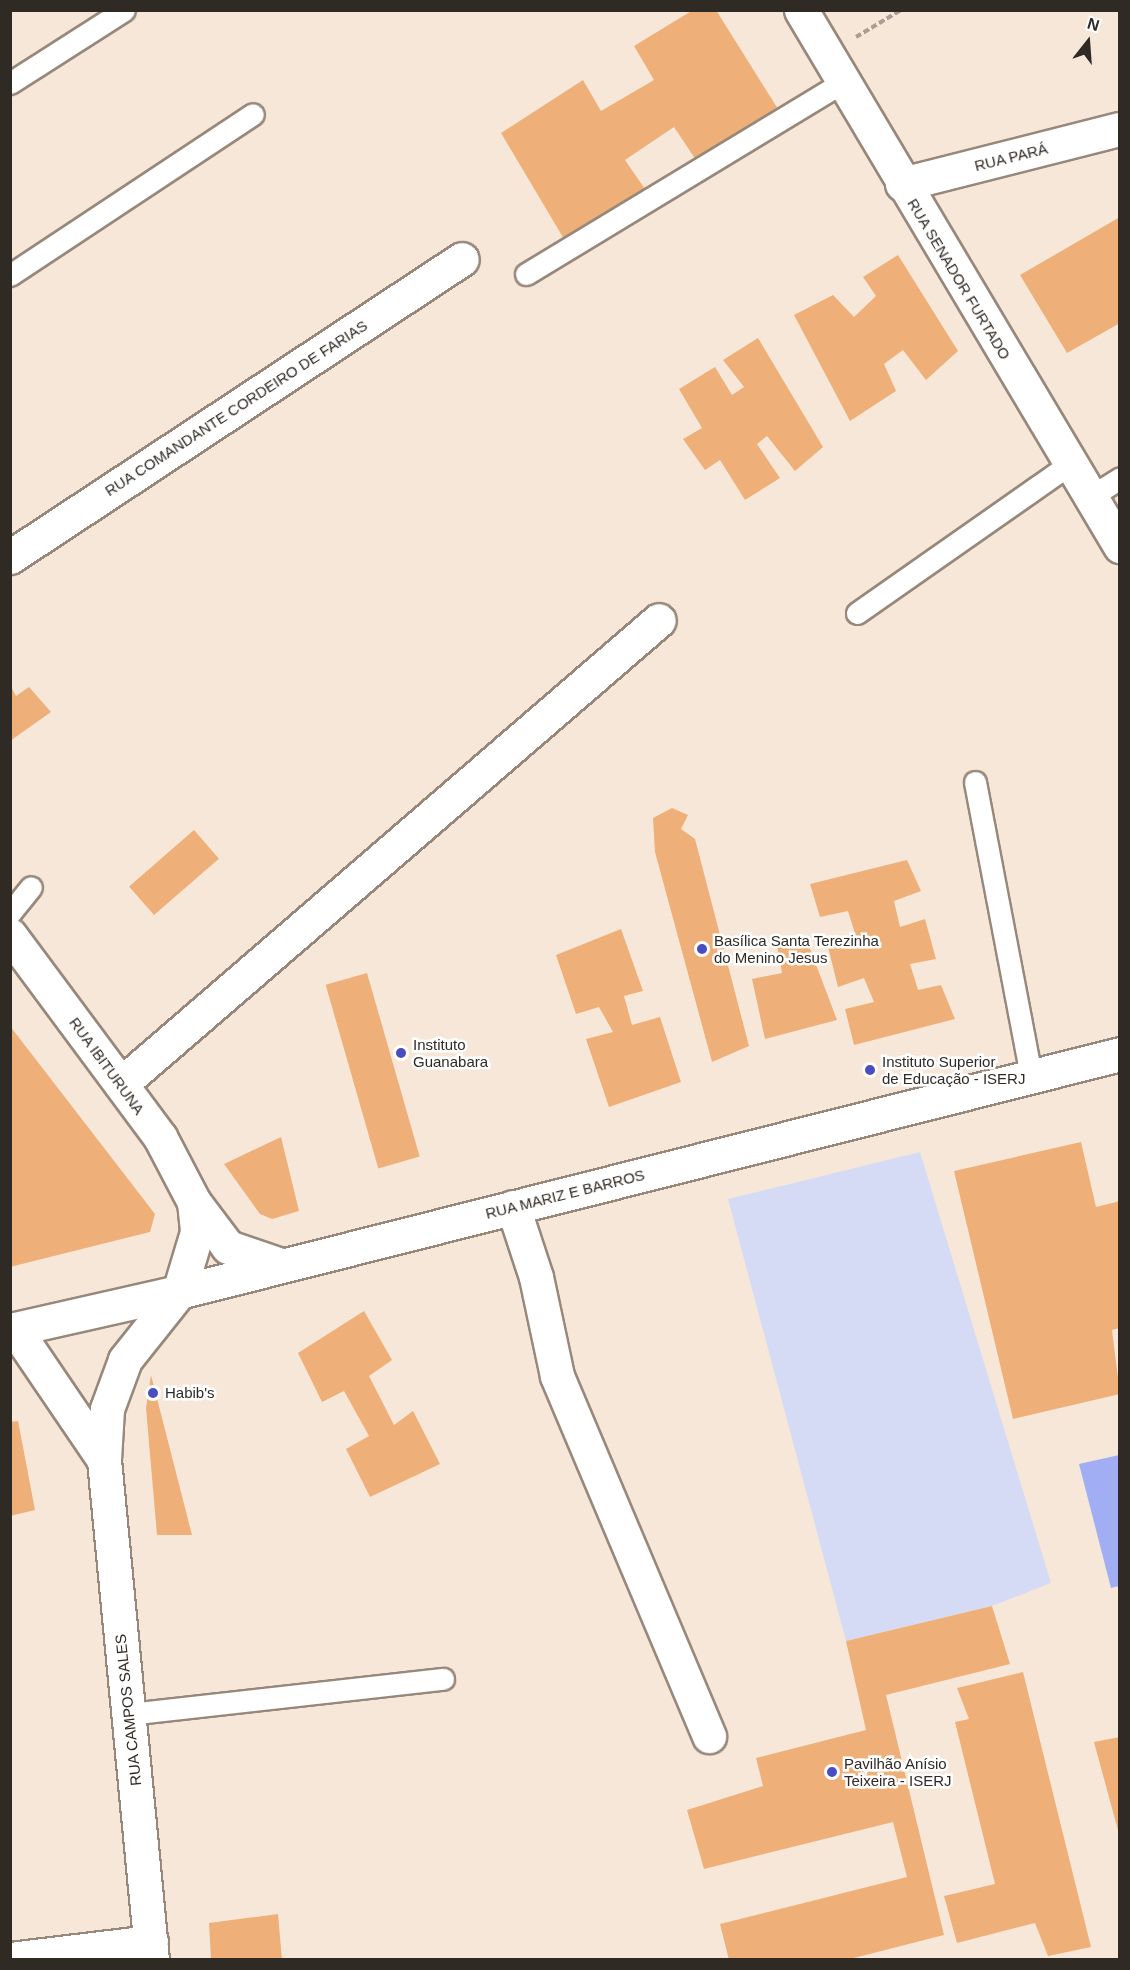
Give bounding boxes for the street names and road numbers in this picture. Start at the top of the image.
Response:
street label: RUA PARÁ [972,139,1050,175]
street label: RUA SENADOR FURTADO [904,195,1014,363]
street label: RUA COMANDANTE CORDEIRO DE FARIAS [101,316,371,500]
street label: RUA IBITURUNA [65,1014,149,1118]
street label: RUA MARIZ E BARROS [483,1165,647,1223]
street label: RUA CAMPOS SALES [111,1633,145,1787]

